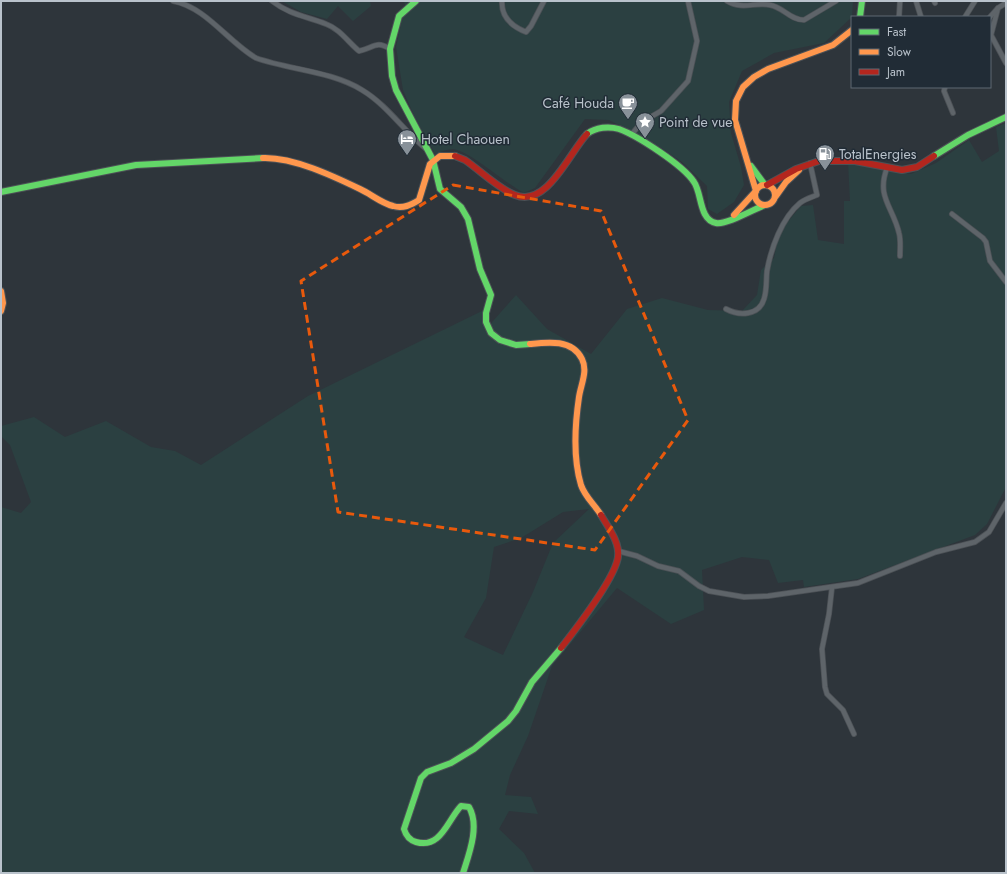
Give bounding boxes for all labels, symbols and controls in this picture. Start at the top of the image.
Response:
legend [851,16,991,88]
text: Fast [887,23,906,41]
text: Slow [887,43,912,61]
text: Jam [885,63,905,81]
cafe icon: Café Houda [617,92,639,120]
place label: Café Houda [543,93,614,113]
place icon: Point de vue [634,111,656,139]
place label: Point de vue [659,112,733,132]
hotel icon: Hotel Chaouen [396,128,418,156]
place label: Hotel Chaouen [421,129,510,149]
fuel station icon: TotalEnergies [814,143,836,171]
place label: TotalEnergies [839,144,917,164]

